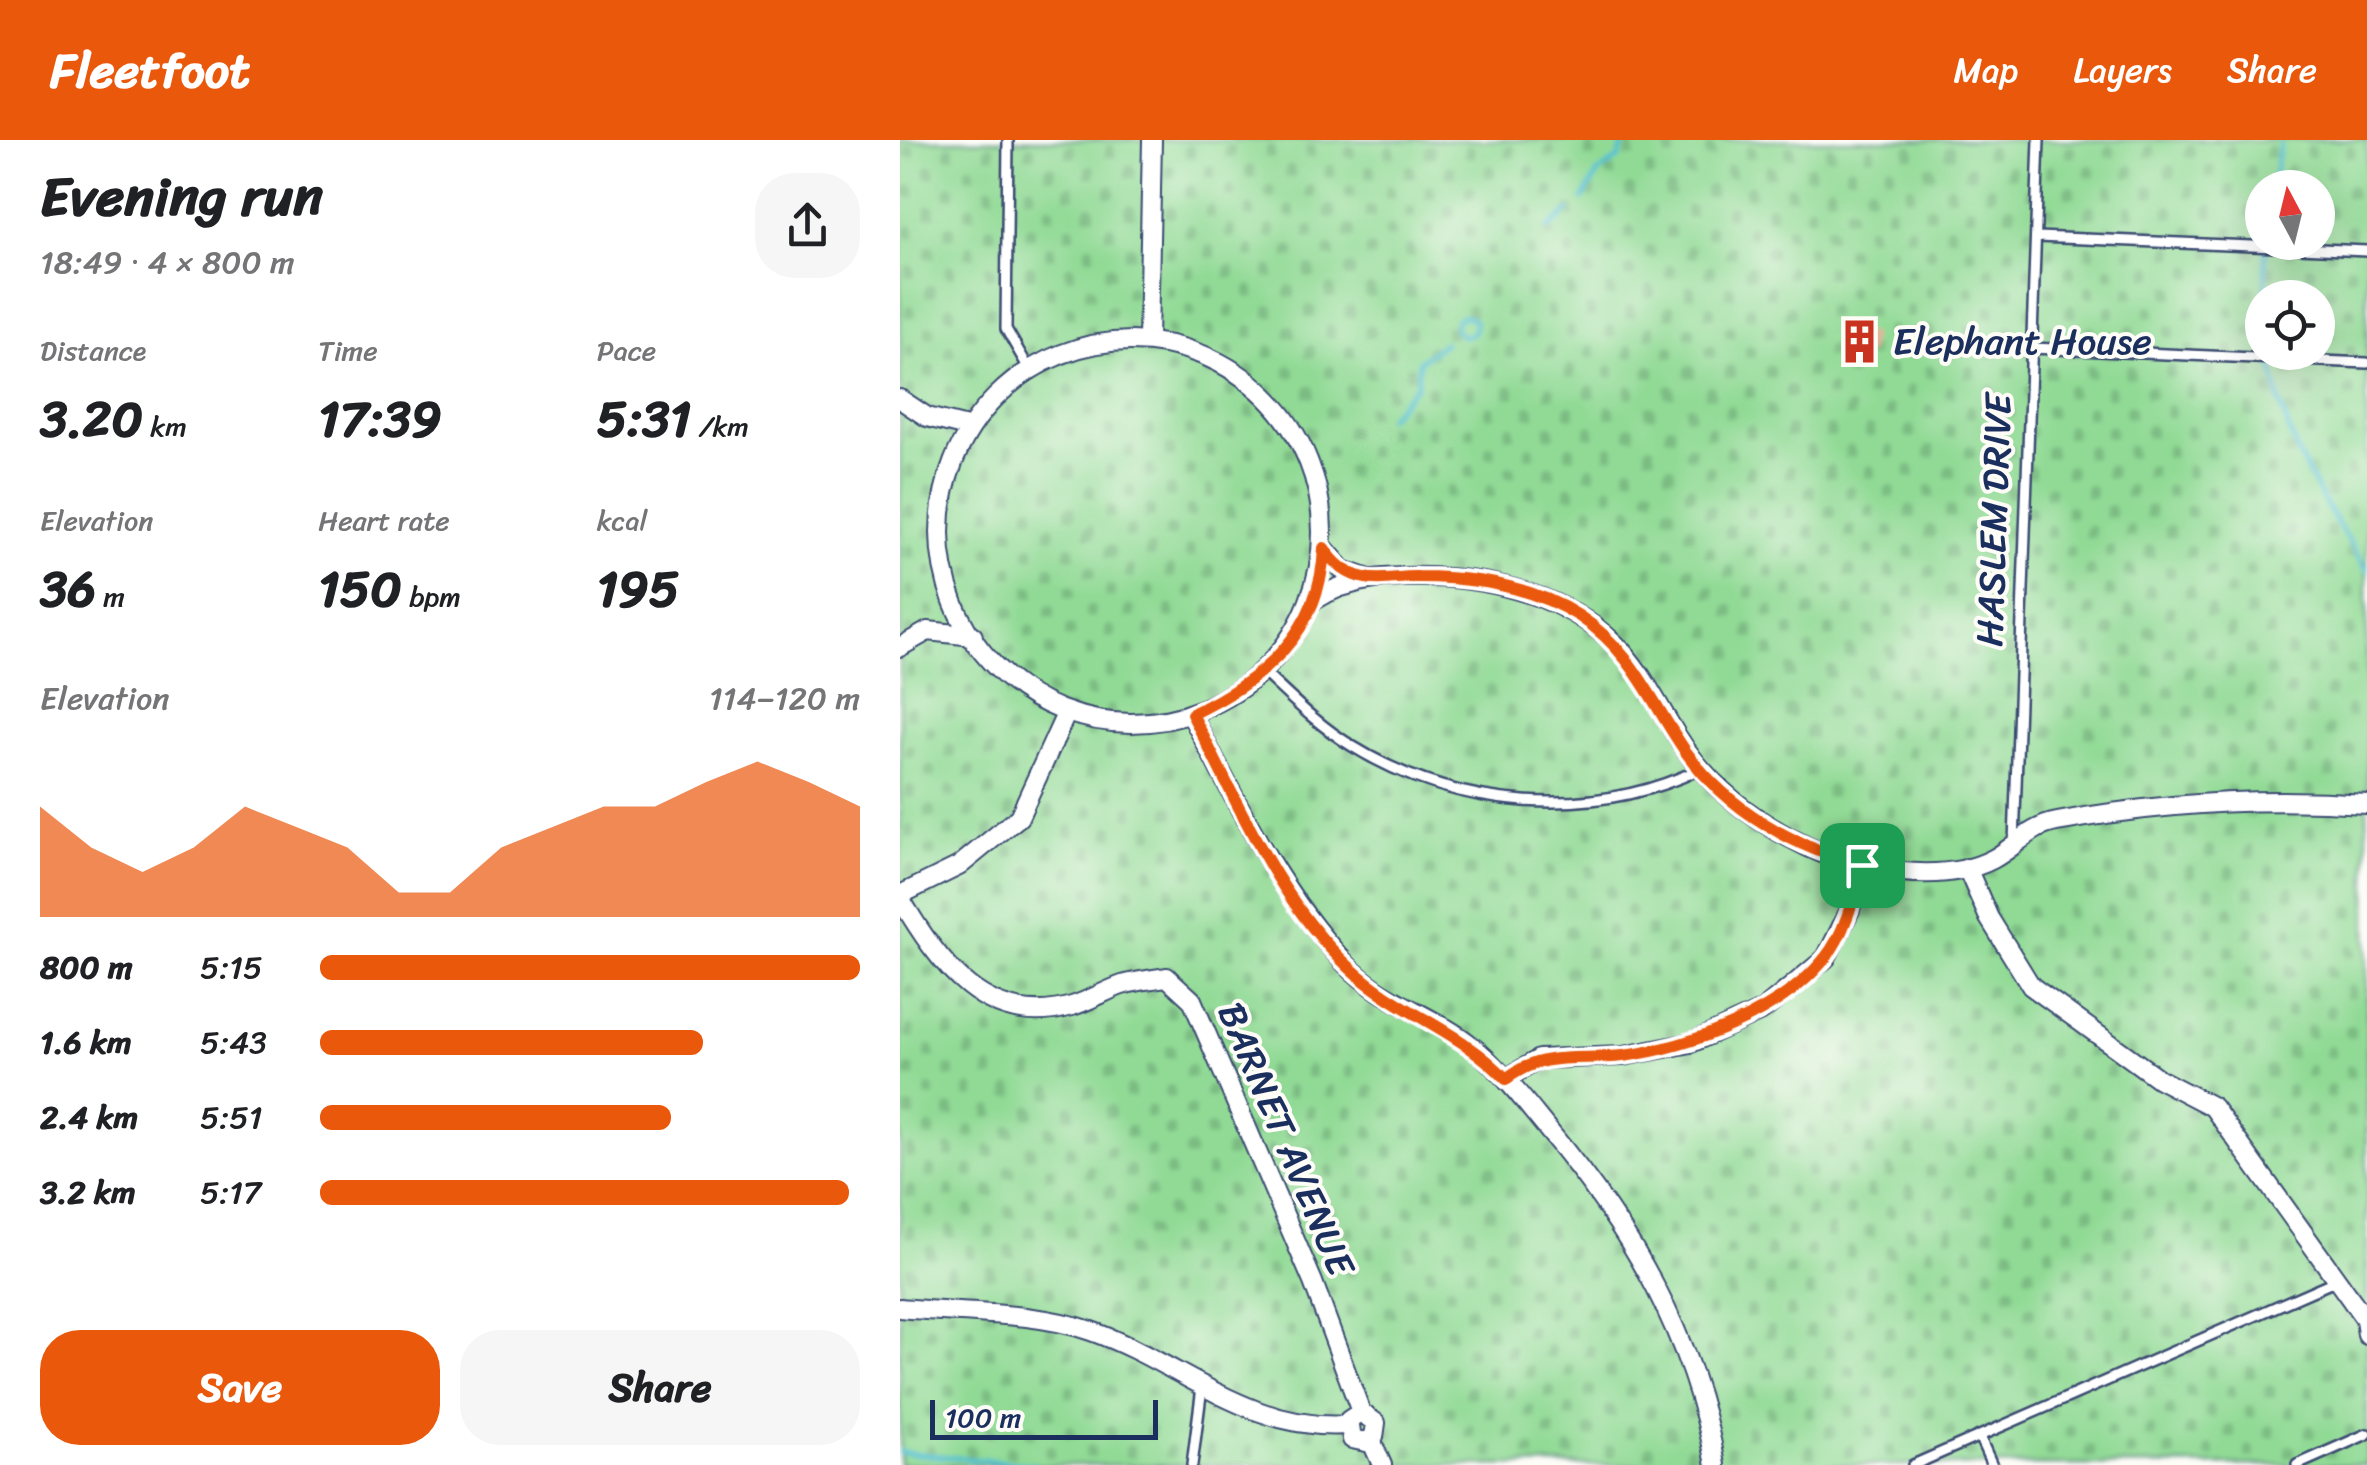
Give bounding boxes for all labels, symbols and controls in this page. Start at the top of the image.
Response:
text: Fleetfoot [50,28,250,113]
text: Map [1954,39,2018,101]
text: Layers [2073,39,2172,101]
text: Share [2227,39,2317,101]
text: Evening run [40,148,323,245]
north arrow [2245,170,2335,260]
map controls [2245,170,2335,370]
button: share [755,173,860,278]
text: 18:49 · 4 × 800 m [40,234,295,291]
button: locate [2245,280,2335,370]
place label: Elephant House [1893,308,2152,375]
building icon: Elephant House [1836,317,1884,365]
text: Distance [40,326,146,375]
text: Time [318,326,378,375]
text: Pace [597,326,656,375]
text: 3.20 [40,375,143,464]
text: 17:39 [318,375,442,464]
text: 5:31 [597,375,691,464]
street label: HASLEM DRIVE [1956,390,2032,648]
text: km [143,402,187,451]
text: /km [691,402,749,451]
text: Elevation [40,496,153,545]
text: Heart rate [318,496,450,545]
text: kcal [597,496,648,545]
text: 36 [40,545,96,634]
text: 150 [318,545,402,634]
text: 195 [597,545,679,634]
text: m [96,572,125,621]
text: bpm [402,572,461,621]
text: Elevation [40,670,170,727]
text: 114–120 m [709,670,860,727]
pin [1820,823,1905,908]
icon: arrive [1835,838,1890,893]
text: 800 m [40,939,133,996]
text: 5:15 [200,939,263,996]
street label: BARNET AVENUE [1198,992,1375,1288]
text: 1.6 km [40,1014,131,1071]
text: 5:43 [200,1014,267,1071]
text: 2.4 km [40,1089,138,1146]
text: 5:51 [200,1089,263,1146]
text: 3.2 km [40,1164,136,1221]
text: 5:17 [200,1164,261,1221]
button: Save [40,1330,440,1445]
button: Share [460,1330,860,1445]
text: 100 m [945,1393,1021,1442]
scale bar [930,1395,1158,1440]

